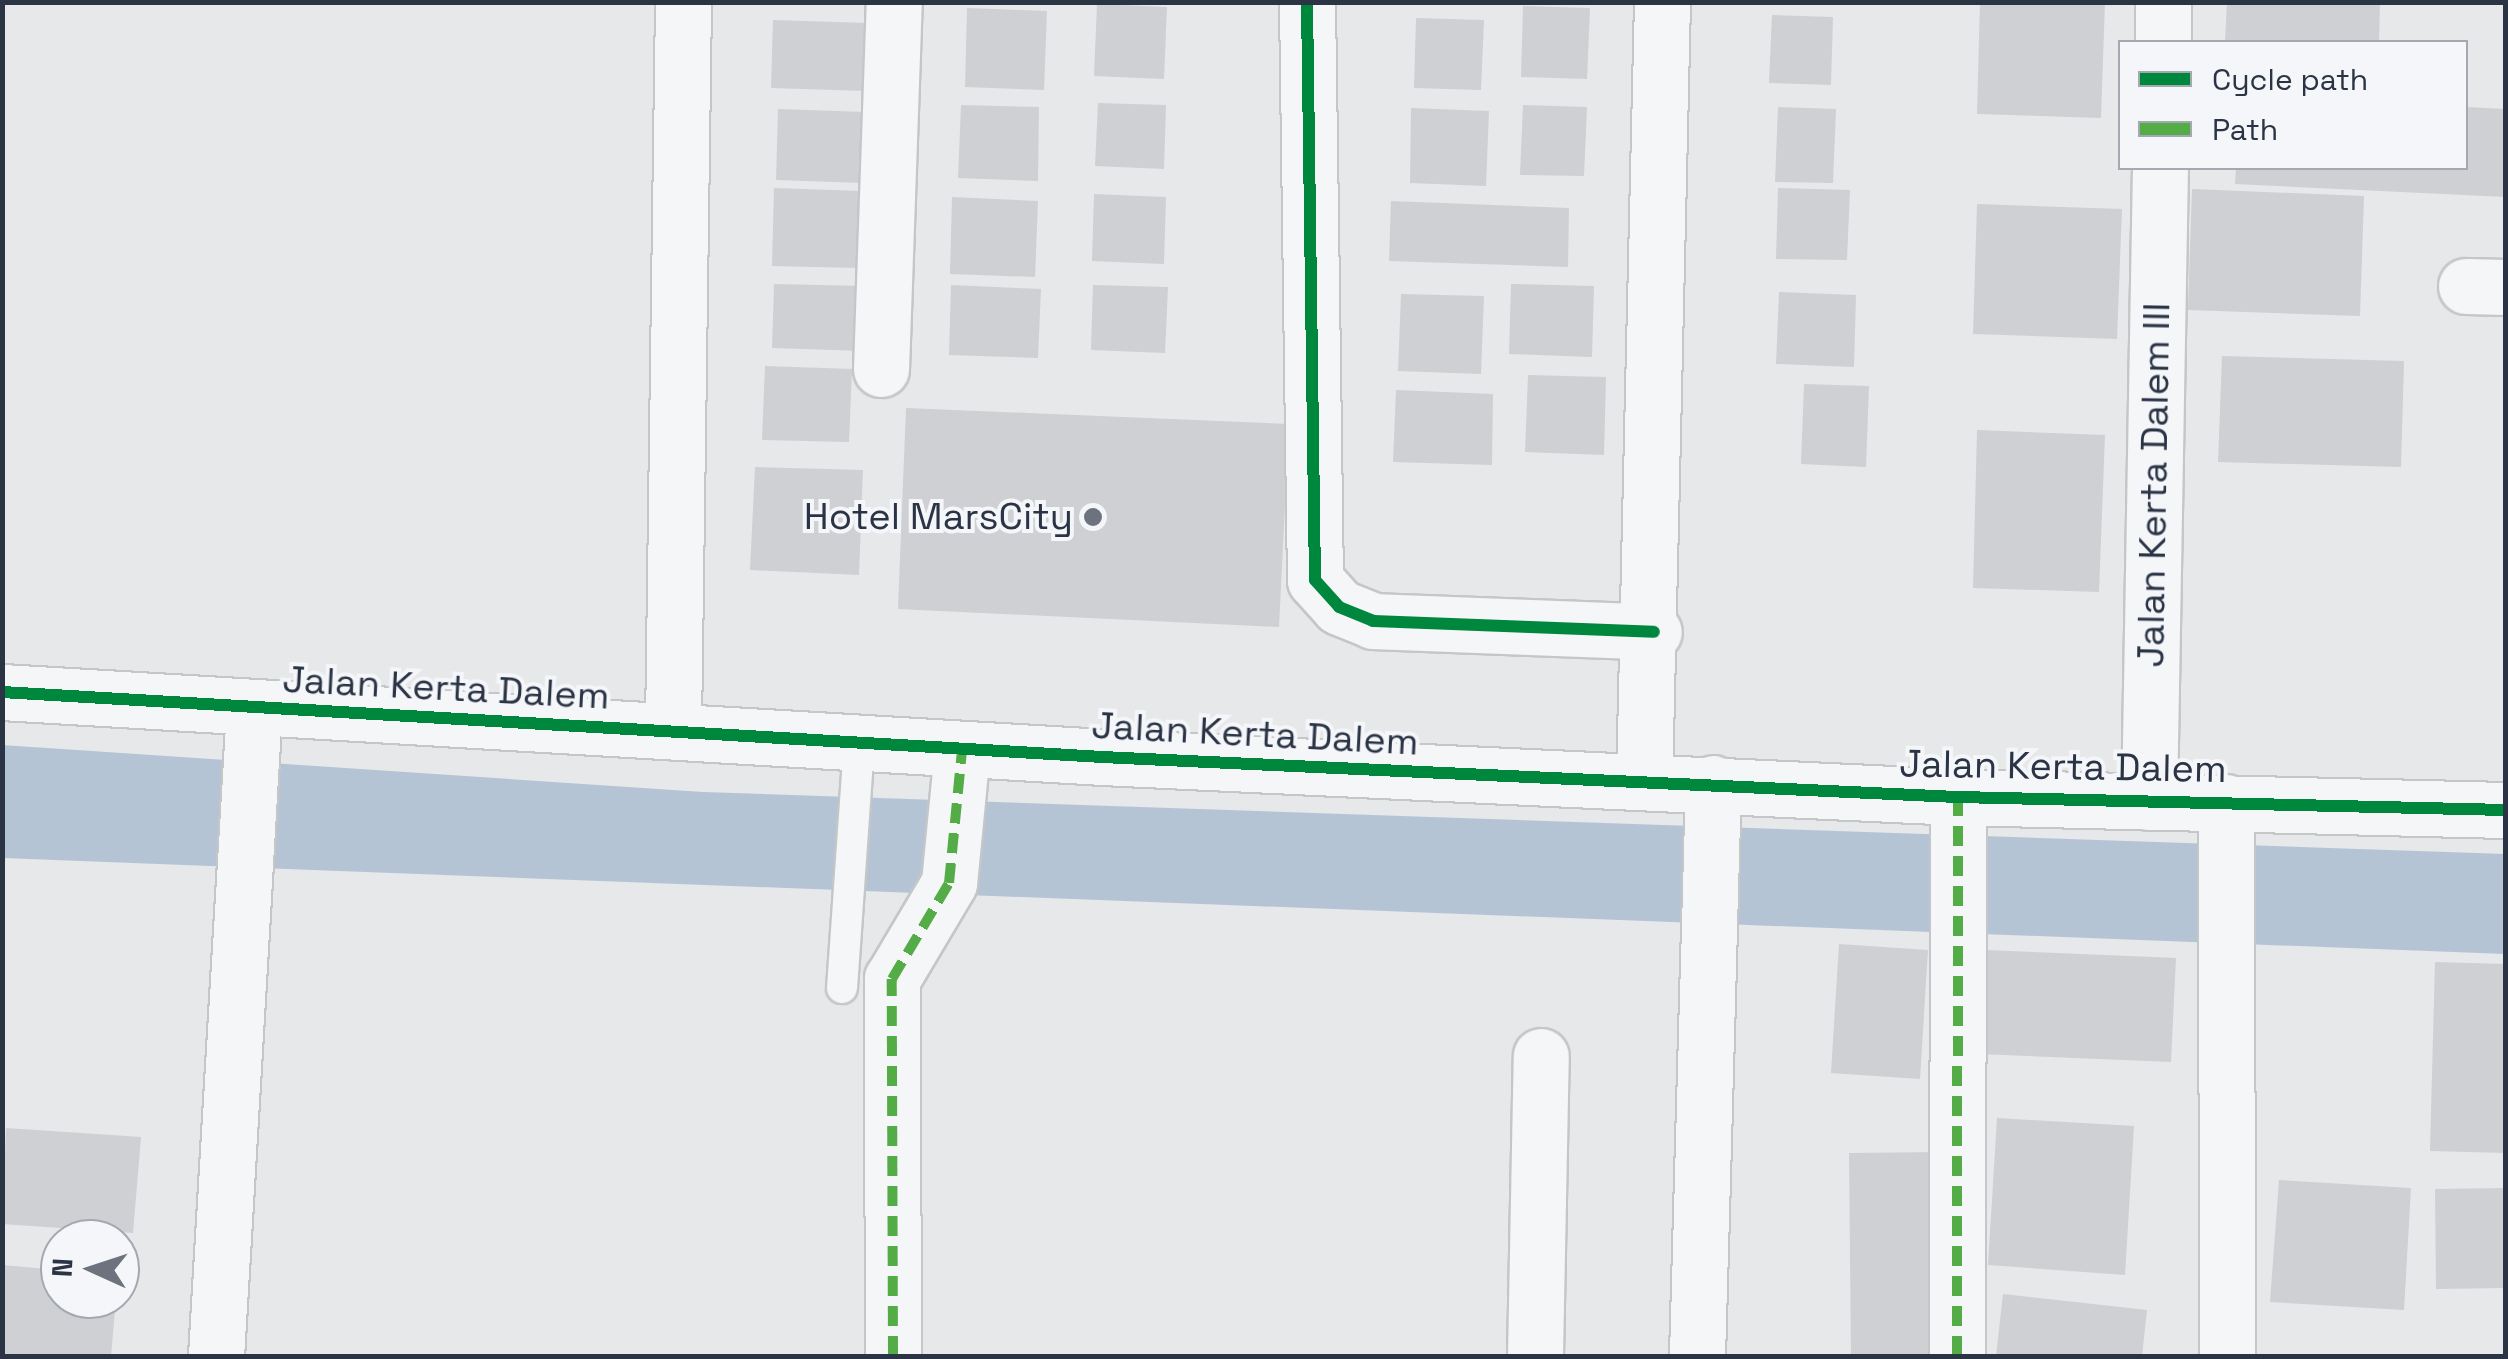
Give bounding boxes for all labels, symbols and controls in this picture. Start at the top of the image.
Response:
legend [2118,40,2468,170]
text: Cycle path [2212,60,2368,99]
text: Path [2212,110,2278,149]
street label: Jalan Kerta Dalem III [2128,302,2180,668]
place label: Hotel MarsCity [804,494,1073,540]
marker: Hotel MarsCity [1082,506,1104,528]
street label: Jalan Kerta Dalem [281,657,611,719]
street label: Jalan Kerta Dalem [1090,703,1420,765]
street label: Jalan Kerta Dalem [1899,741,2227,793]
north arrow [40,1219,140,1319]
text: N [44,1257,81,1278]

